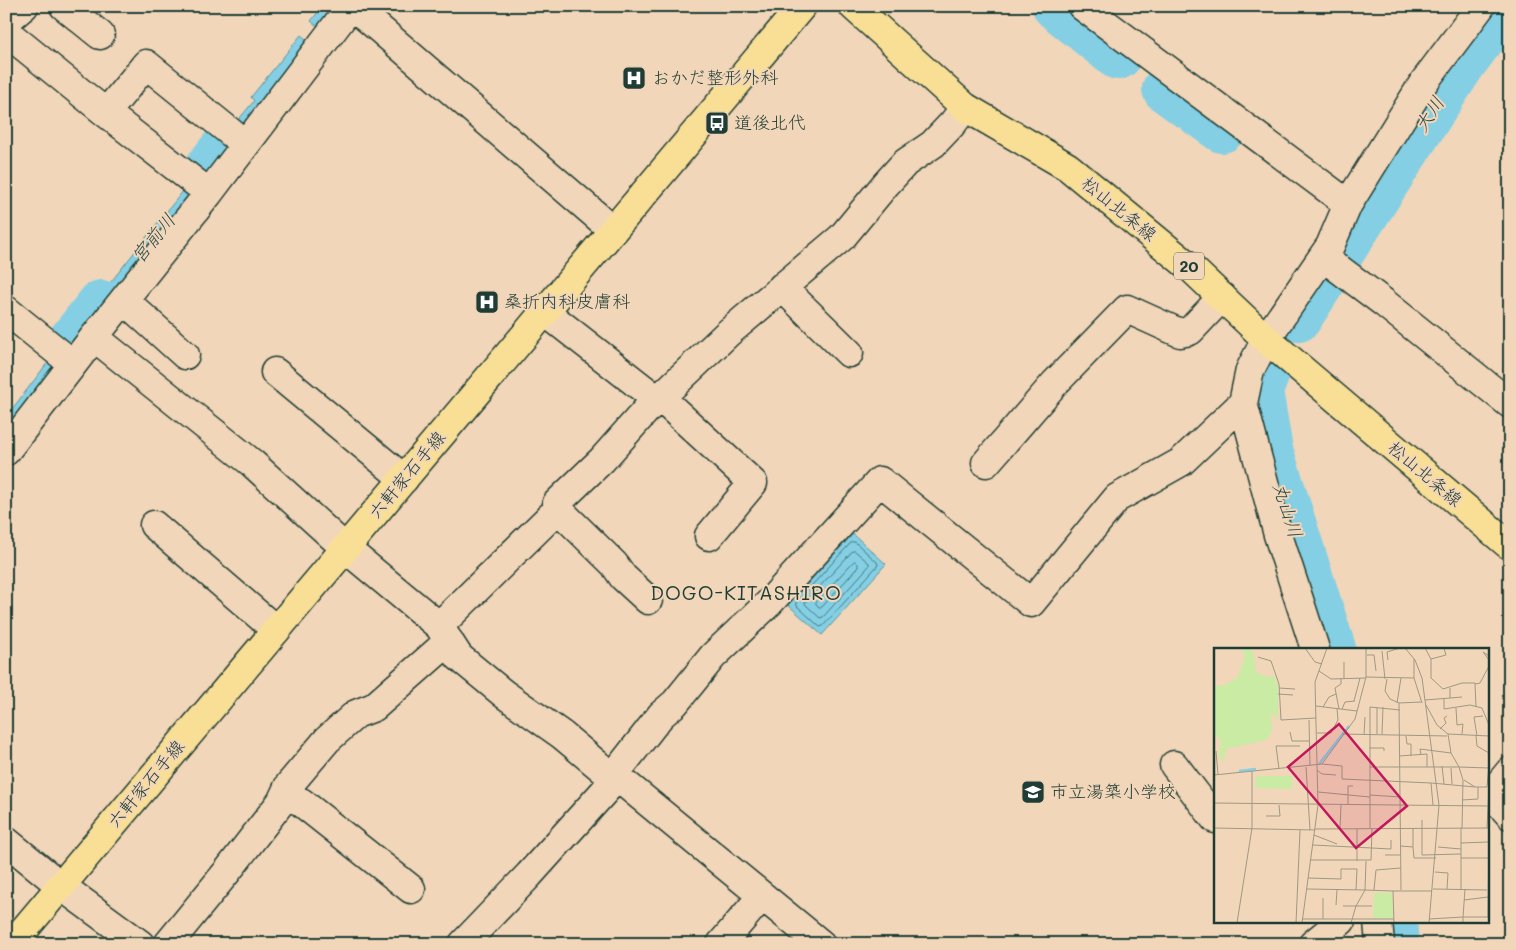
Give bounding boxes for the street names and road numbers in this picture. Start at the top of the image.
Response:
street label: 松山北条線 [1077,171,1162,246]
road number: 20 [1174,252,1204,280]
street label: 六軒家石手線 [362,425,450,523]
street label: 松山北条線 [1383,435,1468,511]
street label: 六軒家石手線 [101,734,189,832]

